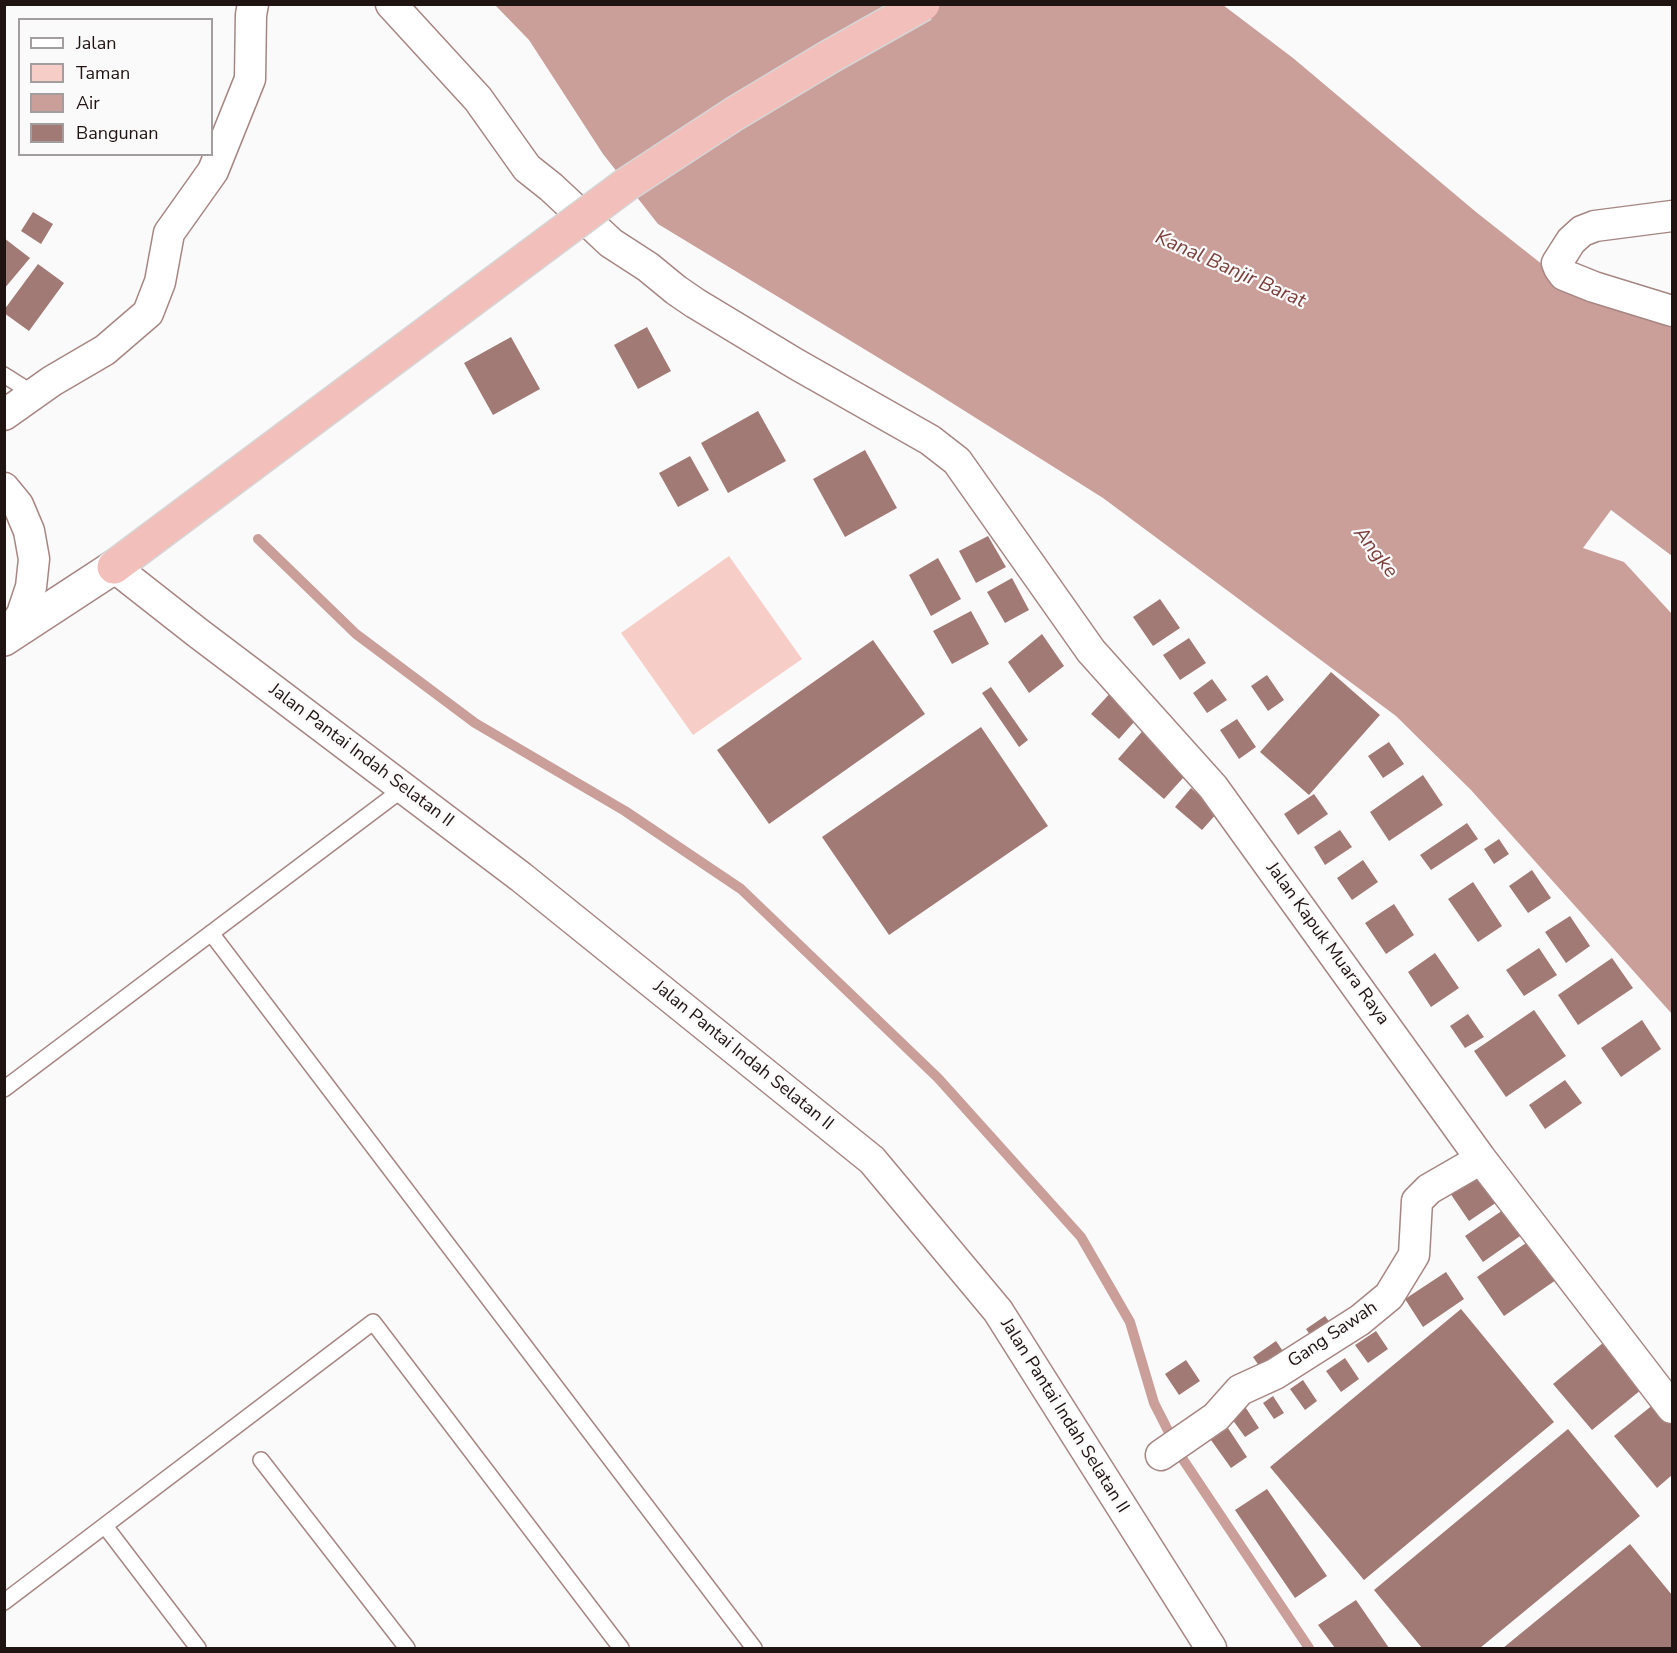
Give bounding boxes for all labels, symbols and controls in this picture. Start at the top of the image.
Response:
legend [18,18,213,156]
text: Jalan [76,31,116,55]
text: Taman [76,61,130,85]
text: Air [76,91,100,115]
text: Bangunan [76,121,159,145]
water label: Kanal Banjir Barat [1151,226,1309,314]
water label: Angke [1348,523,1402,583]
street label: Jalan Pantai Indah Selatan II [264,679,458,833]
street label: Jalan Kapuk Muara Raya [1261,858,1393,1030]
street label: Jalan Pantai Indah Selatan II [649,977,837,1135]
street label: Gang Sawah [1284,1297,1382,1373]
street label: Jalan Pantai Indah Selatan II [995,1315,1133,1517]

